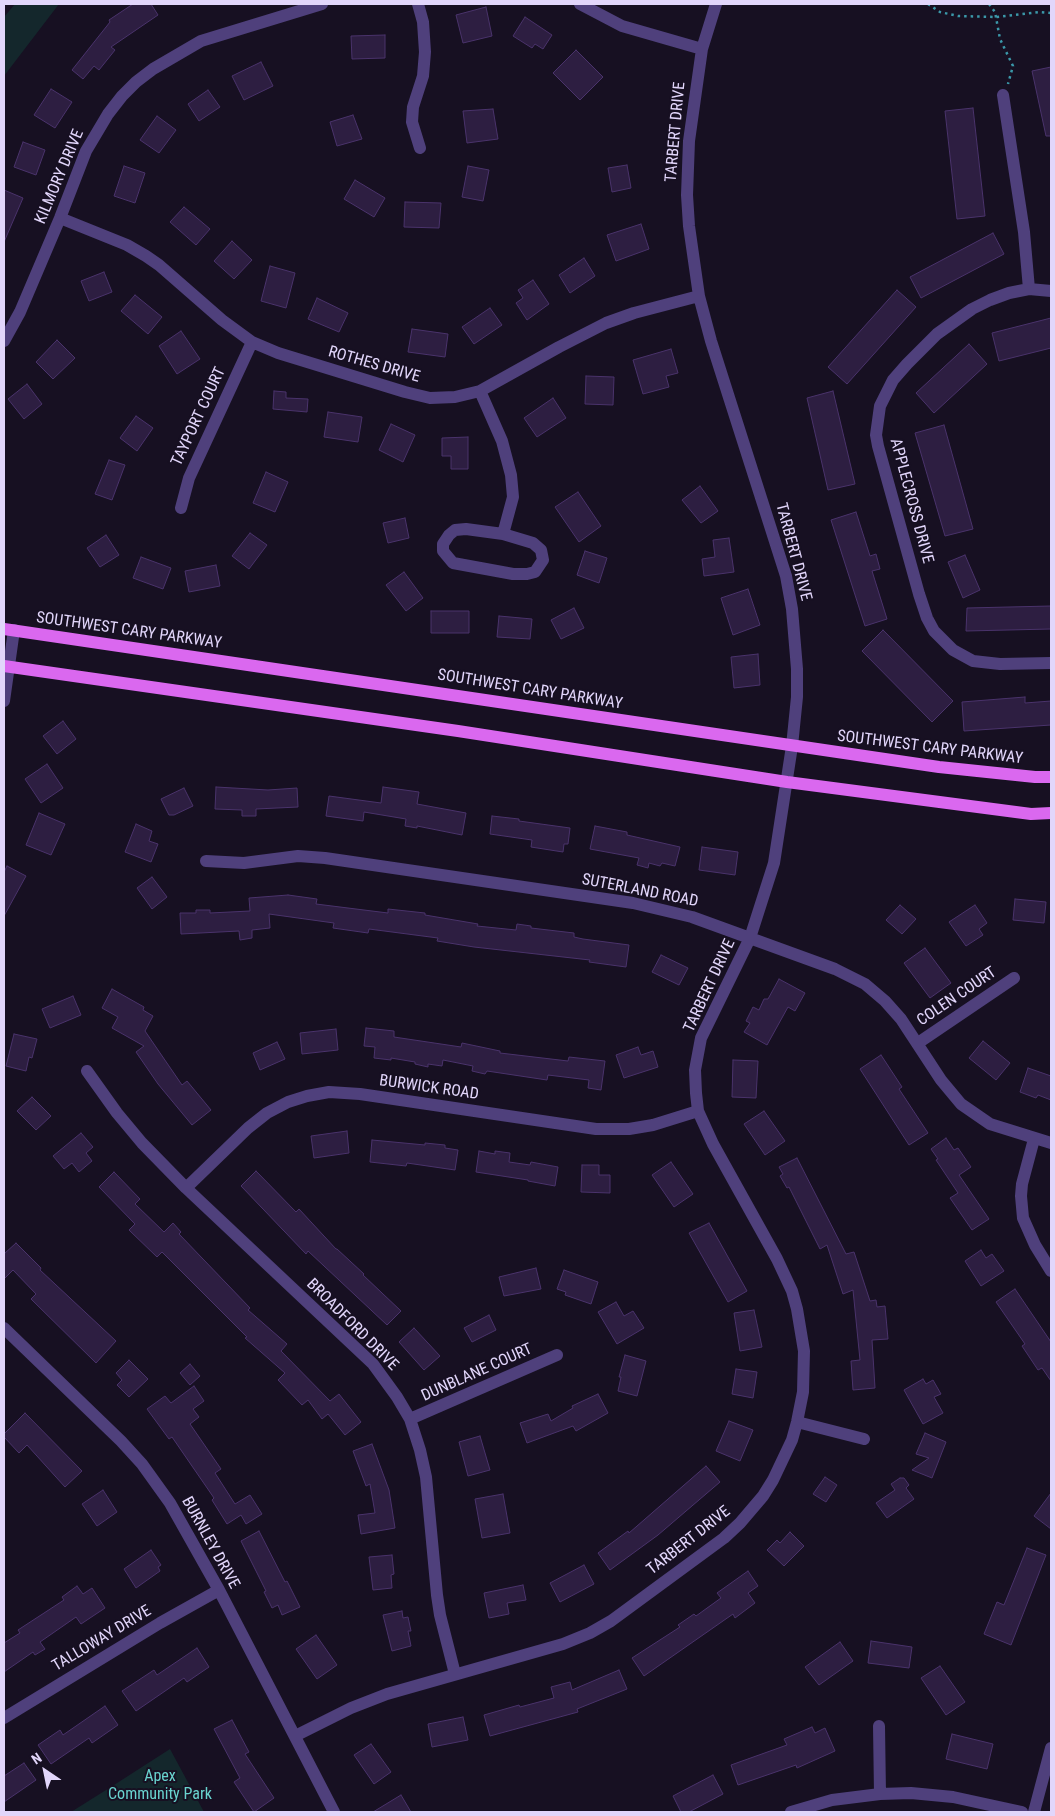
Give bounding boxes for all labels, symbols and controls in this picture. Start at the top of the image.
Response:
street label: TARBERT DRIVE [662,81,690,183]
street label: KILMORY DRIVE [31,127,89,227]
street label: ROTHES DRIVE [326,343,422,387]
street label: TAYPORT COURT [168,365,230,469]
street label: APPLECROSS DRIVE [885,436,937,566]
street label: TARBERT DRIVE [771,501,815,603]
street label: SOUTHWEST CARY PARKWAY [35,608,223,654]
street label: SOUTHWEST CARY PARKWAY [436,666,624,714]
street label: SOUTHWEST CARY PARKWAY [836,727,1024,769]
street label: SUTERLAND ROAD [580,870,700,912]
street label: TARBERT DRIVE [680,936,740,1036]
street label: COLEN COURT [914,963,1000,1031]
street label: BURWICK ROAD [378,1072,480,1104]
street label: BROADFORD DRIVE [302,1275,402,1375]
street label: DUNBLANE COURT [419,1340,535,1406]
street label: BURNLEY DRIVE [177,1494,243,1592]
street label: TARBERT DRIVE [643,1502,735,1580]
street label: TALLOWAY DRIVE [49,1602,155,1676]
north arrow [20,1746,70,1796]
text: N [29,1750,45,1768]
park label: Apex Community Park [108,1767,212,1805]

